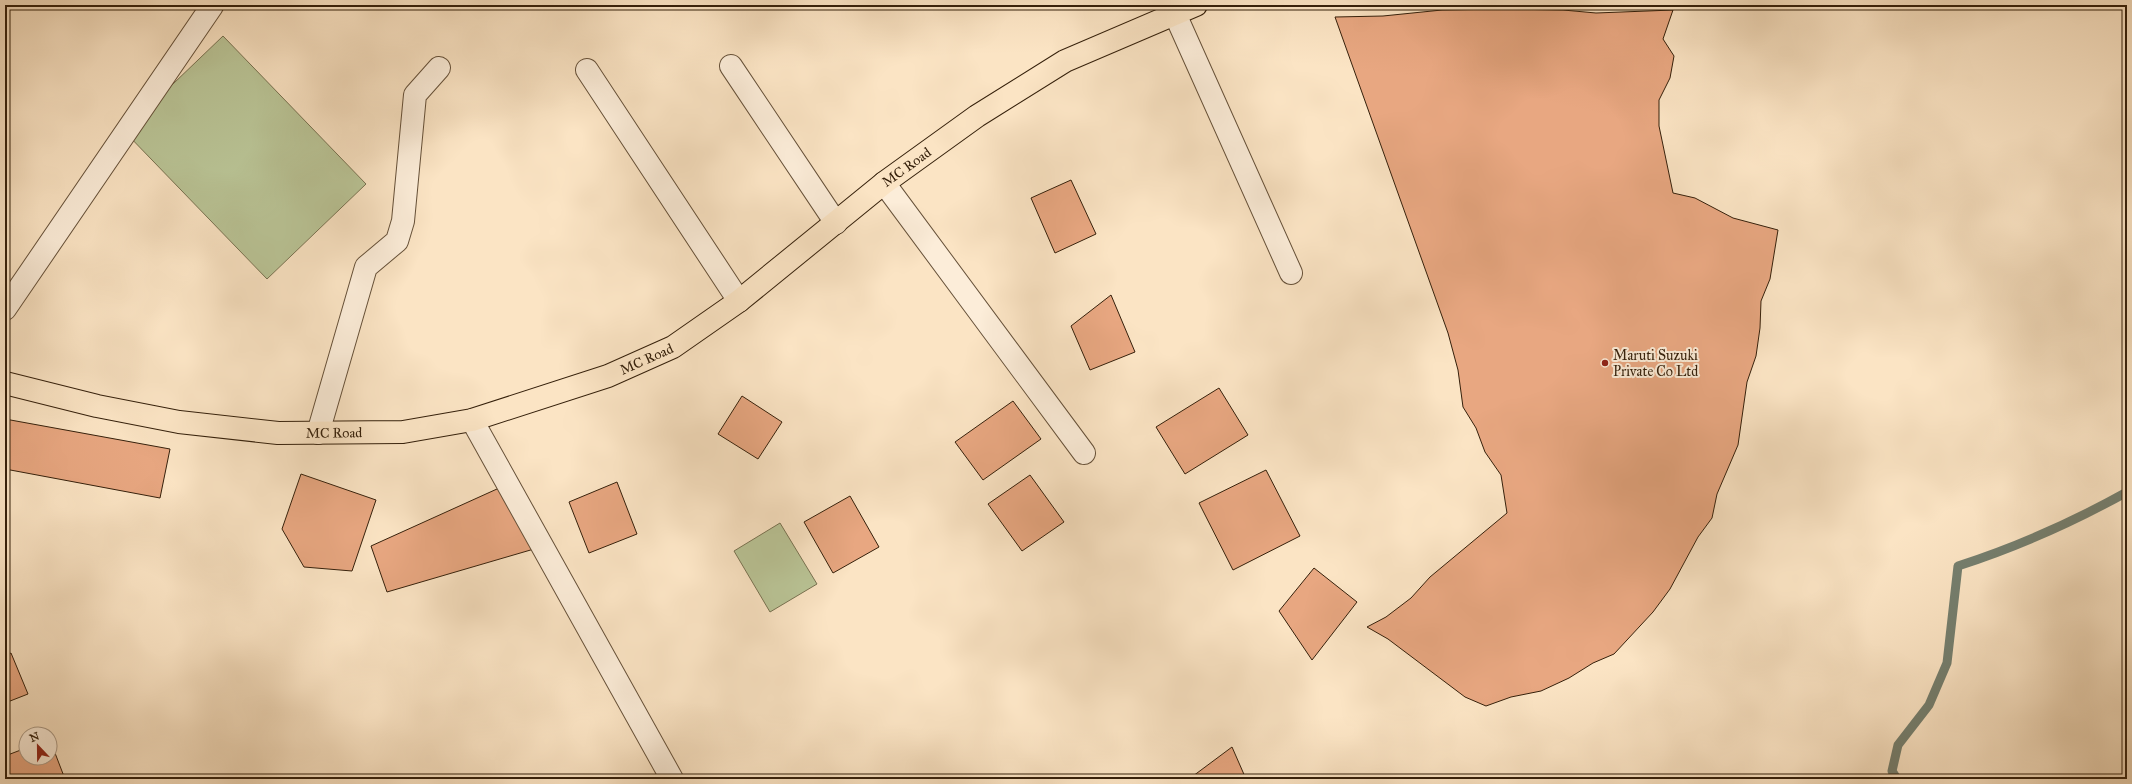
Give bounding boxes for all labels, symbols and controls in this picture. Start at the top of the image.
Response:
street label: MC Road [878,143,934,190]
street label: MC Road [617,340,676,378]
place label: Maruti Suzuki Private Co Ltd [1613,347,1698,380]
marker: Maruti Suzuki Private Co Ltd [1600,358,1610,368]
street label: MC Road [306,424,362,441]
north arrow [18,726,58,766]
text: N [28,729,42,745]

